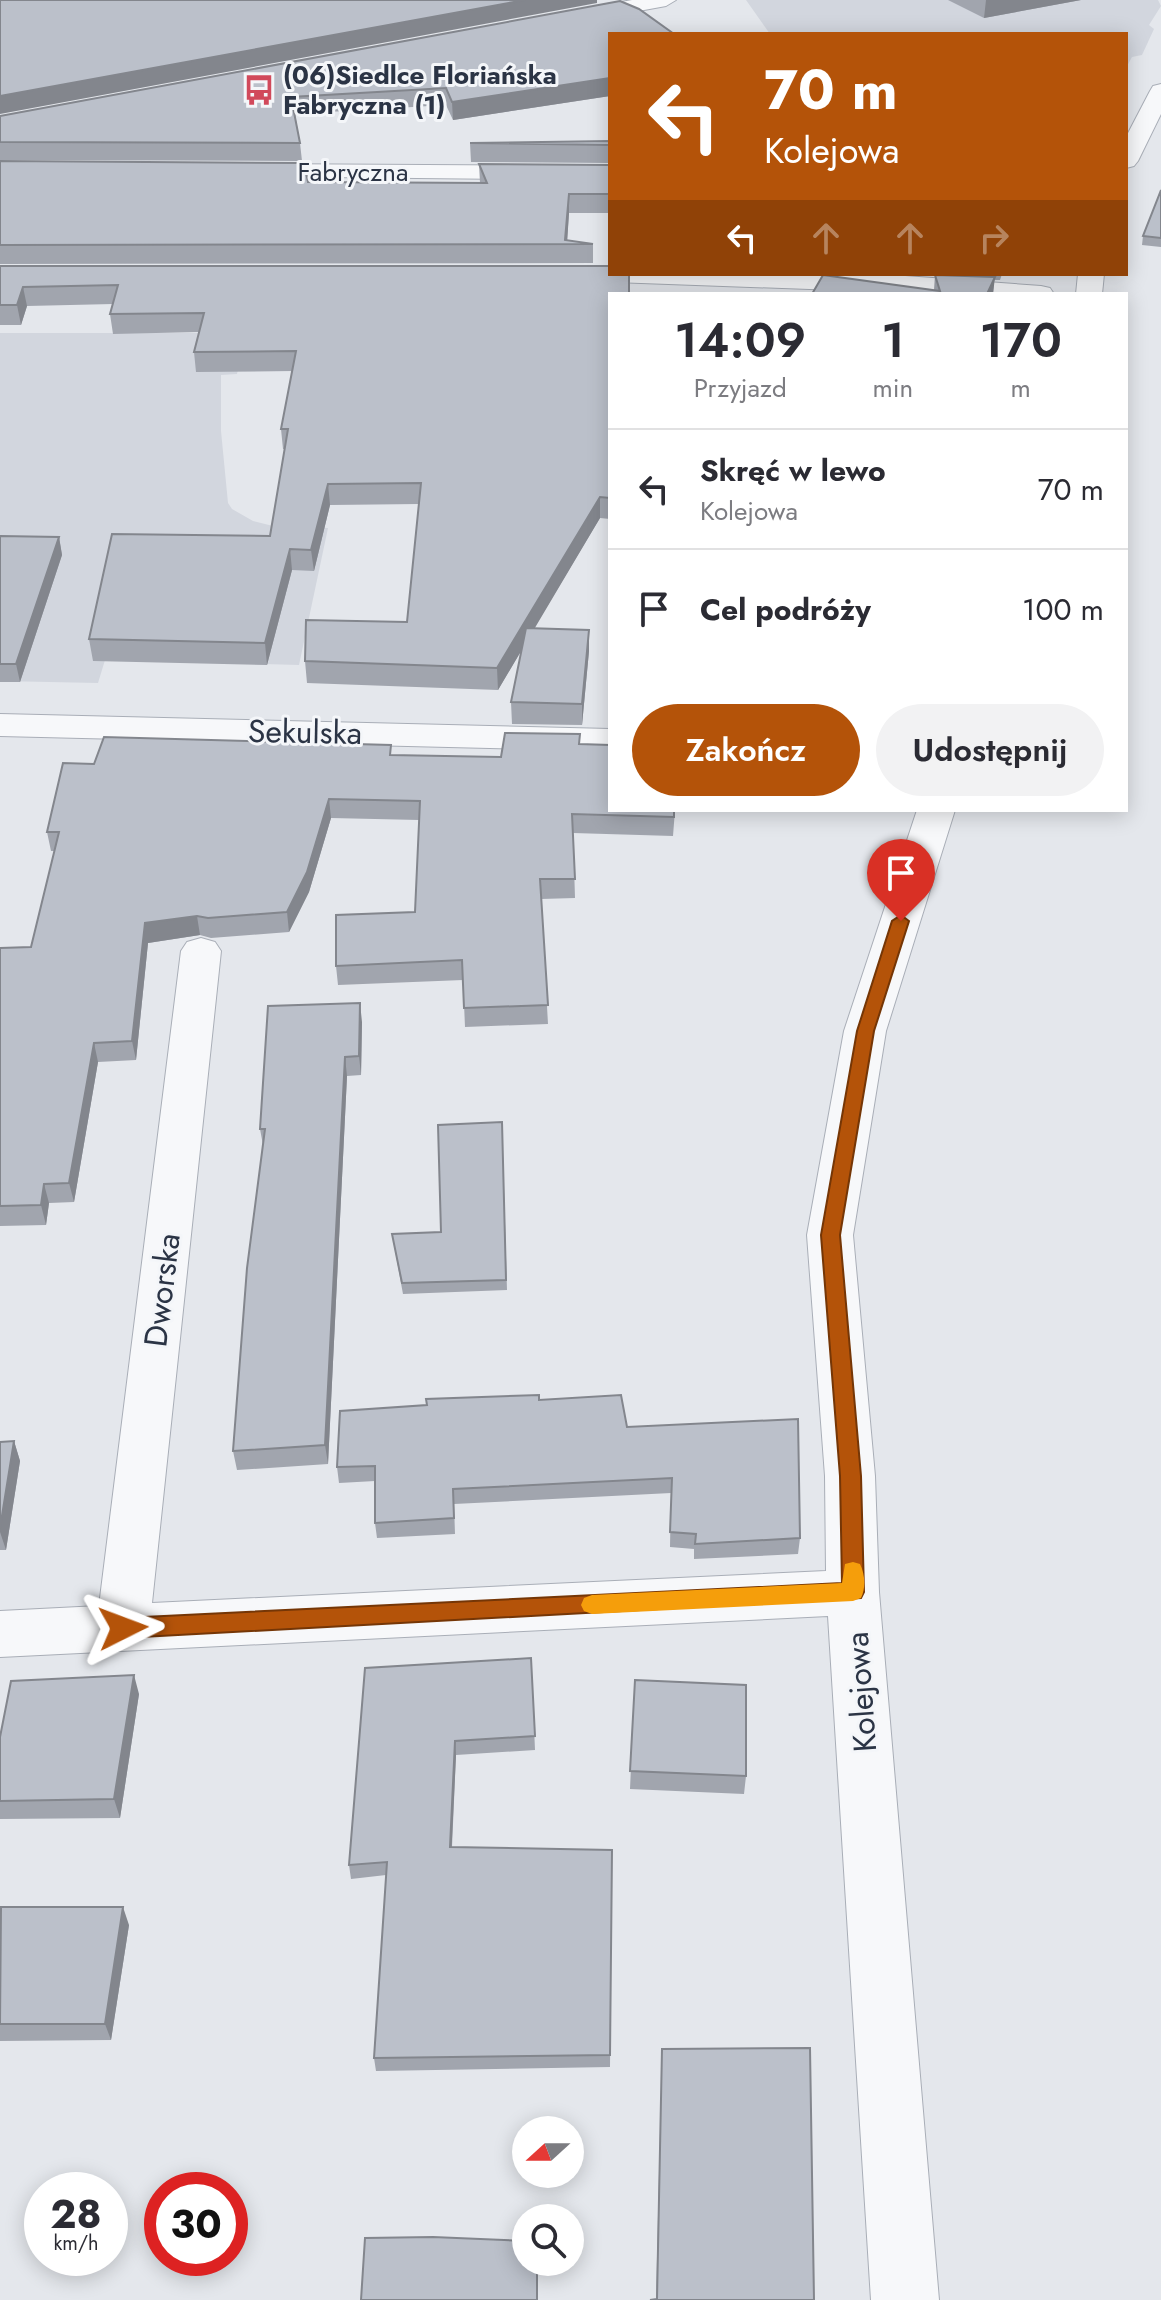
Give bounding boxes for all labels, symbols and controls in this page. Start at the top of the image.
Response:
text: 70 m [764,49,898,130]
place label: (06)Siedlce Floriańska Fabryczna (1) [283,56,557,124]
icon: left [632,64,736,168]
bus stop icon: (06)Siedlce Floriańska Fabryczna (1) [242,73,276,107]
text: Kolejowa [764,124,900,176]
street label: Fabryczna [298,153,408,191]
icon: left [720,216,764,260]
icon: ahead [804,216,848,260]
icon: ahead [888,216,932,260]
icon: right [972,216,1016,260]
text: 14:09 [674,306,806,375]
text: 1 [881,306,905,375]
text: 170 [980,306,1062,375]
text: Przyjazd [694,369,787,407]
text: min [873,369,913,407]
text: m [1010,369,1031,407]
text: Skręć w lewo [700,449,886,492]
icon: left [632,467,676,511]
text: 70 m [1038,468,1104,511]
text: Kolejowa [700,492,798,530]
icon: arrive [632,587,676,631]
text: Cel podróży [700,588,871,631]
text: 100 m [1022,588,1104,631]
button: Zakończ [632,704,860,796]
button: Udostępnij [876,704,1104,796]
street label: Sekulska [247,708,363,756]
pin [867,839,935,921]
icon: arrive [879,851,923,895]
street label: Dworska [132,1230,192,1350]
position arrow [81,1586,165,1670]
street label: Kolejowa [834,1630,888,1754]
north arrow [512,2116,584,2188]
map controls [512,2116,584,2276]
speed limit sign: 30 [144,2172,248,2276]
text: 28 [50,2185,102,2243]
button: search [512,2204,584,2276]
text: km/h [53,2229,99,2258]

